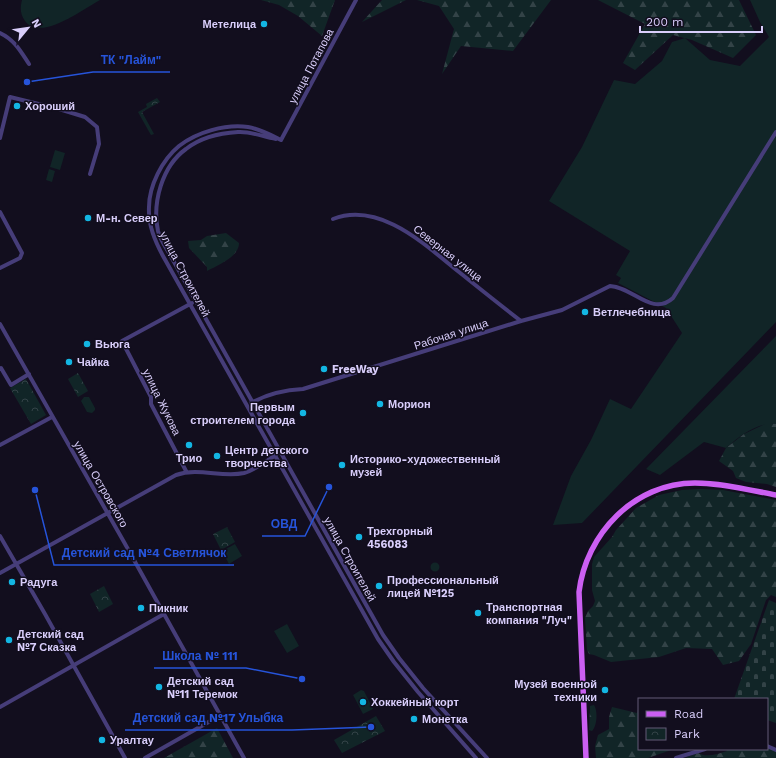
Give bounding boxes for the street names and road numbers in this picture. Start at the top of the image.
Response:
street label: улица Потапова [286,26,337,106]
street label: Северная улица [411,222,486,285]
street label: улица Строителей [157,229,213,319]
street label: Рабочая улица [413,316,491,353]
street label: улица Жукова [140,367,184,438]
street label: улица Островского [71,439,131,530]
street label: улица Строителей [321,515,378,604]

